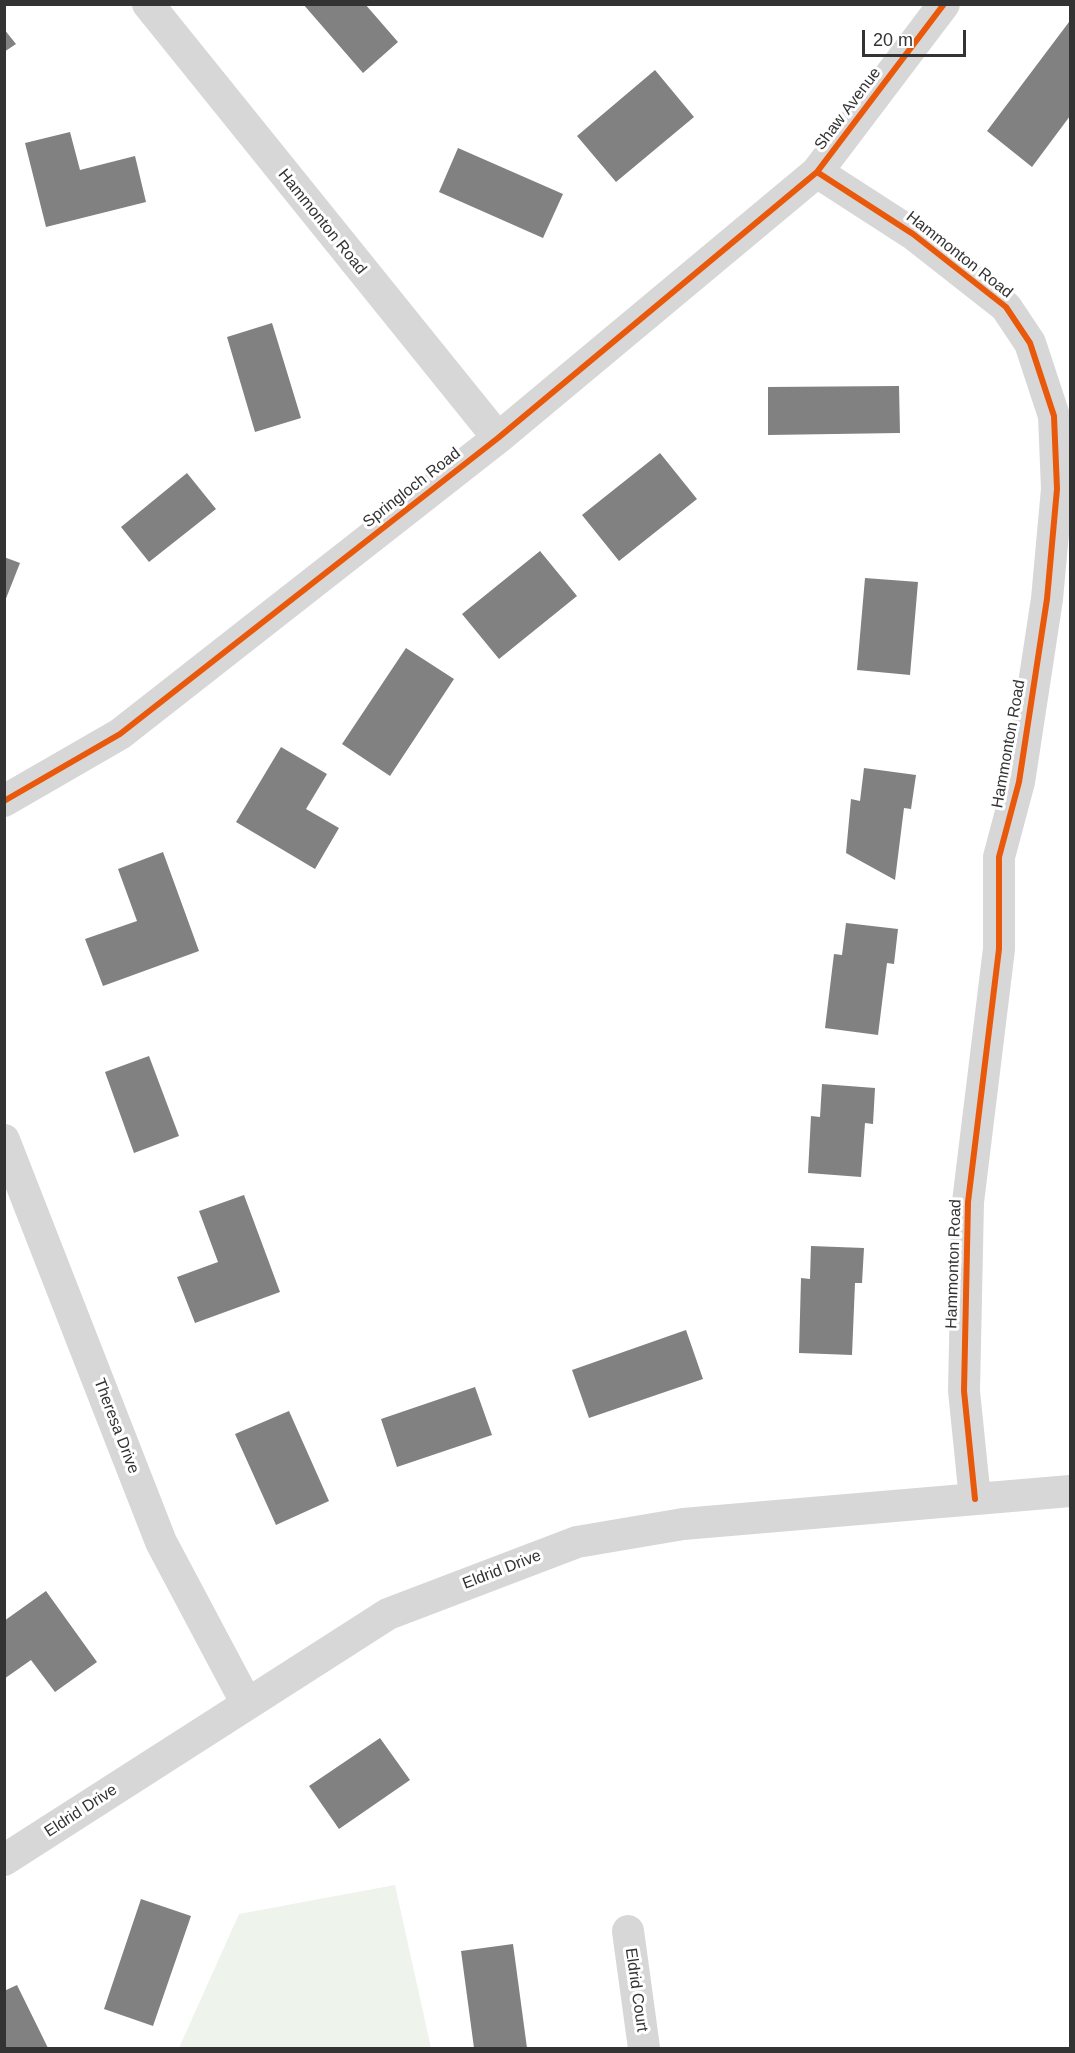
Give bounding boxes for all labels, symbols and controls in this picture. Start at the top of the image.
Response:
scale bar [865,18,968,56]
text: 20 m [873,30,913,50]
street label: Shaw Avenue [811,64,885,154]
street label: Hammonton Road [274,166,370,278]
street label: Hammonton Road [902,207,1016,303]
street label: Springloch Road [359,444,465,532]
street label: Hammonton Road [988,678,1030,810]
street label: Hammonton Road [942,1199,966,1329]
street label: Theresa Drive [89,1376,143,1476]
street label: Eldrid Drive [460,1546,544,1594]
street label: Eldrid Drive [41,1780,121,1842]
street label: Eldrid Court [621,1947,651,2033]

